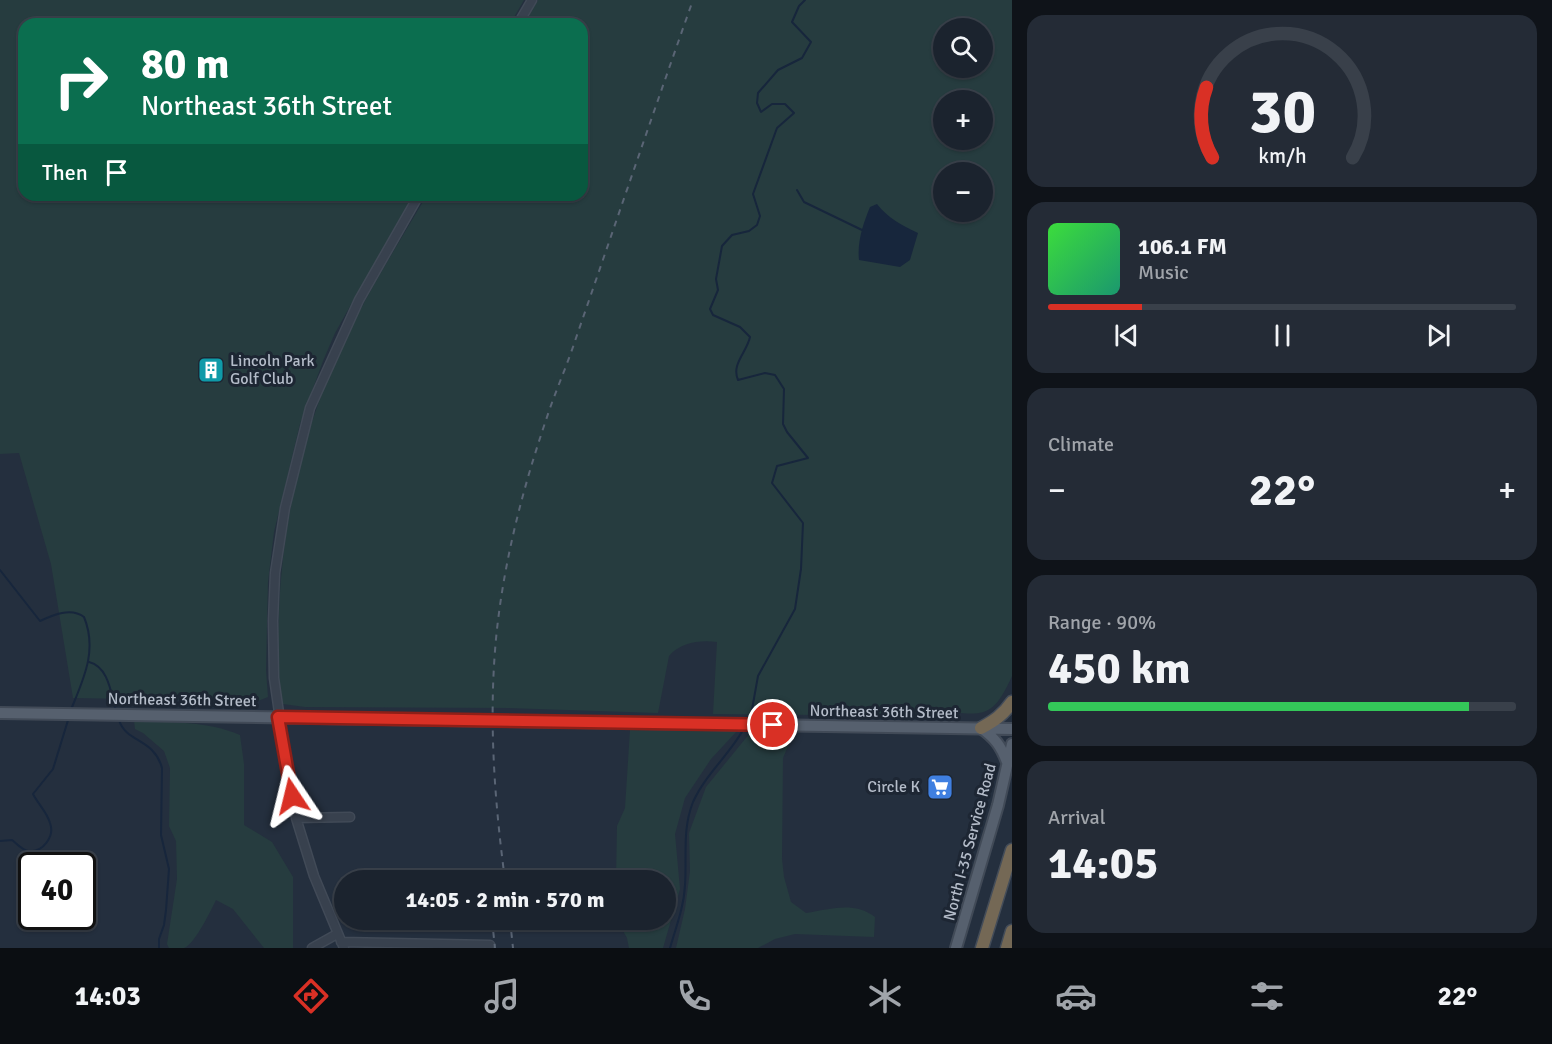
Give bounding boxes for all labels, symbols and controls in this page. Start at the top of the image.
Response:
map controls [933,18,993,222]
button: search [933,18,993,78]
text: 80 m [141,39,230,90]
icon: right [42,42,120,120]
text: 30 [1248,73,1316,150]
text: Northeast 36th Street [141,90,392,123]
button: + [933,90,993,150]
text: km/h [1258,143,1306,169]
icon: arrive [100,156,133,189]
text: Then [42,159,88,186]
button: − [933,162,993,222]
text: 106.1 FM [1138,233,1227,260]
text: Music [1138,260,1189,285]
icon: previous [1110,319,1143,352]
icon: pause [1266,319,1299,352]
icon: next [1422,319,1455,352]
place label: Lincoln Park Golf Club [230,351,315,389]
building icon: Lincoln Park Golf Club [196,355,226,385]
text: Climate [1048,432,1114,457]
text: 22° [1249,463,1315,518]
text: − [1048,470,1066,511]
text: + [1498,470,1516,511]
text: Range · 90% [1048,610,1156,635]
text: 450 km [1048,641,1191,696]
street label: Northeast 36th Street [107,689,257,711]
pin [747,699,798,750]
street label: Northeast 36th Street [809,701,959,723]
icon: arrive [756,708,789,741]
street label: North I-35 Service Road [939,761,1001,923]
position arrow [260,764,324,828]
supermarket icon: Circle K [925,772,955,802]
place label: Circle K [867,777,920,797]
text: Arrival [1048,805,1106,830]
text: 14:05 [1048,836,1158,891]
speed limit sign: 40 [18,852,96,930]
text: 14:05 · 2 min · 570 m [405,886,605,913]
icon: directions [290,975,332,1017]
icon: music [481,975,523,1017]
icon: phone [673,975,715,1017]
icon: climate [864,975,906,1017]
icon: car [1055,975,1097,1017]
icon: filters [1246,975,1288,1017]
text: 14:03 [75,980,141,1013]
text: 22° [1437,980,1477,1013]

